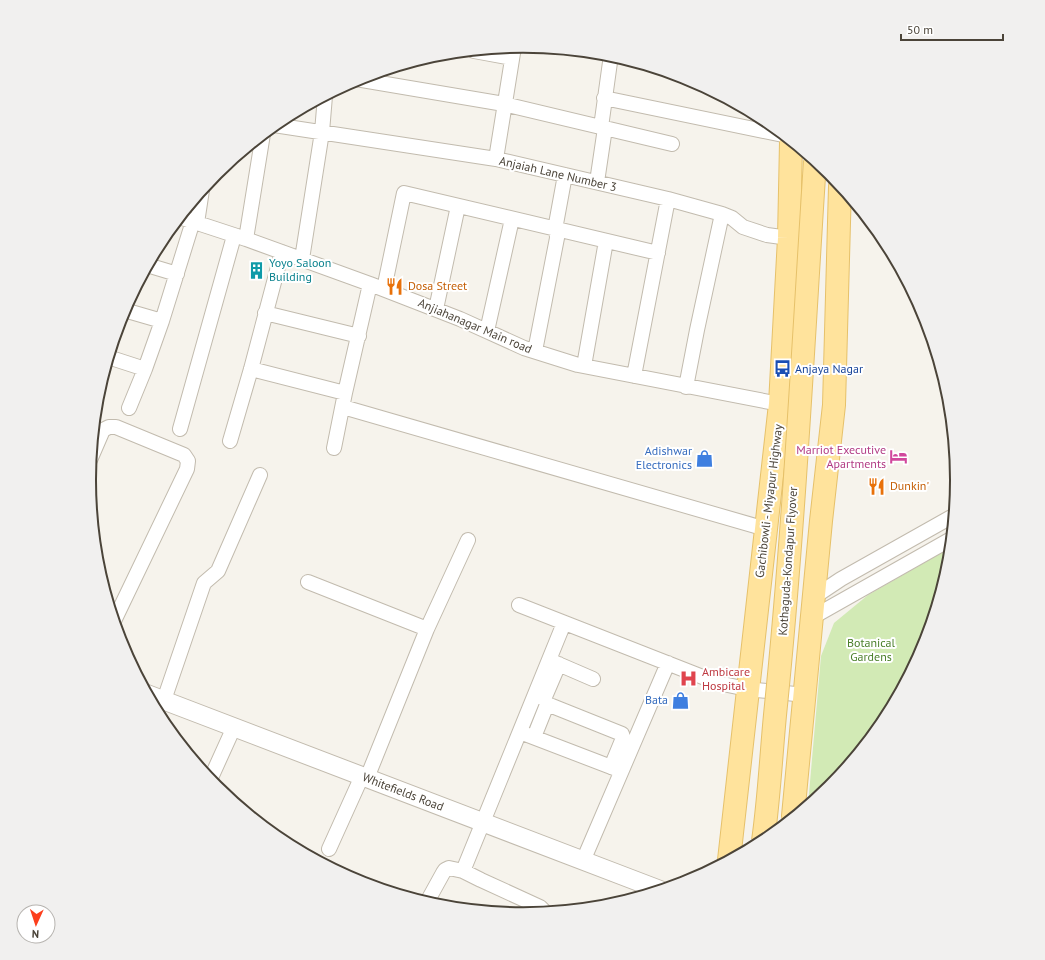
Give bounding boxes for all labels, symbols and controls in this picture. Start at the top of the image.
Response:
scale bar [901,16,1003,42]
text: 50 m [907,22,933,37]
street label: Anjaiah Lane Number 3 [498,153,618,194]
place label: Yoyo Saloon Building [269,255,331,284]
building icon: Yoyo Saloon Building [246,260,266,280]
restaurant icon: Dosa Street [385,276,405,296]
place label: Dosa Street [408,278,467,293]
street label: Anjiahanagar Main road [416,295,534,356]
bus stop icon: Anjaya Nagar [772,359,792,379]
place label: Anjaya Nagar [795,361,863,376]
street label: Gachibowli - Miyapur Highway [752,423,785,579]
place label: Marriot Executive Apartments [796,442,886,471]
place label: Adishwar Electronics [636,443,692,472]
hotel icon: Marriot Executive Apartments [889,447,909,467]
shop icon: Adishwar Electronics [695,448,715,468]
restaurant icon: Dunkin' [867,476,887,496]
place label: Dunkin' [890,478,929,493]
street label: Kothaguda-Kondapur Flyover [775,486,800,636]
park label: Botanical Gardens [847,635,896,664]
place label: Ambicare Hospital [702,664,750,693]
hospital icon: Ambicare Hospital [679,669,699,689]
shop icon: Bata [671,690,691,710]
place label: Bata [645,692,668,707]
street label: Whitefields Road [360,769,446,814]
north arrow [16,904,56,944]
text: N [31,927,39,941]

